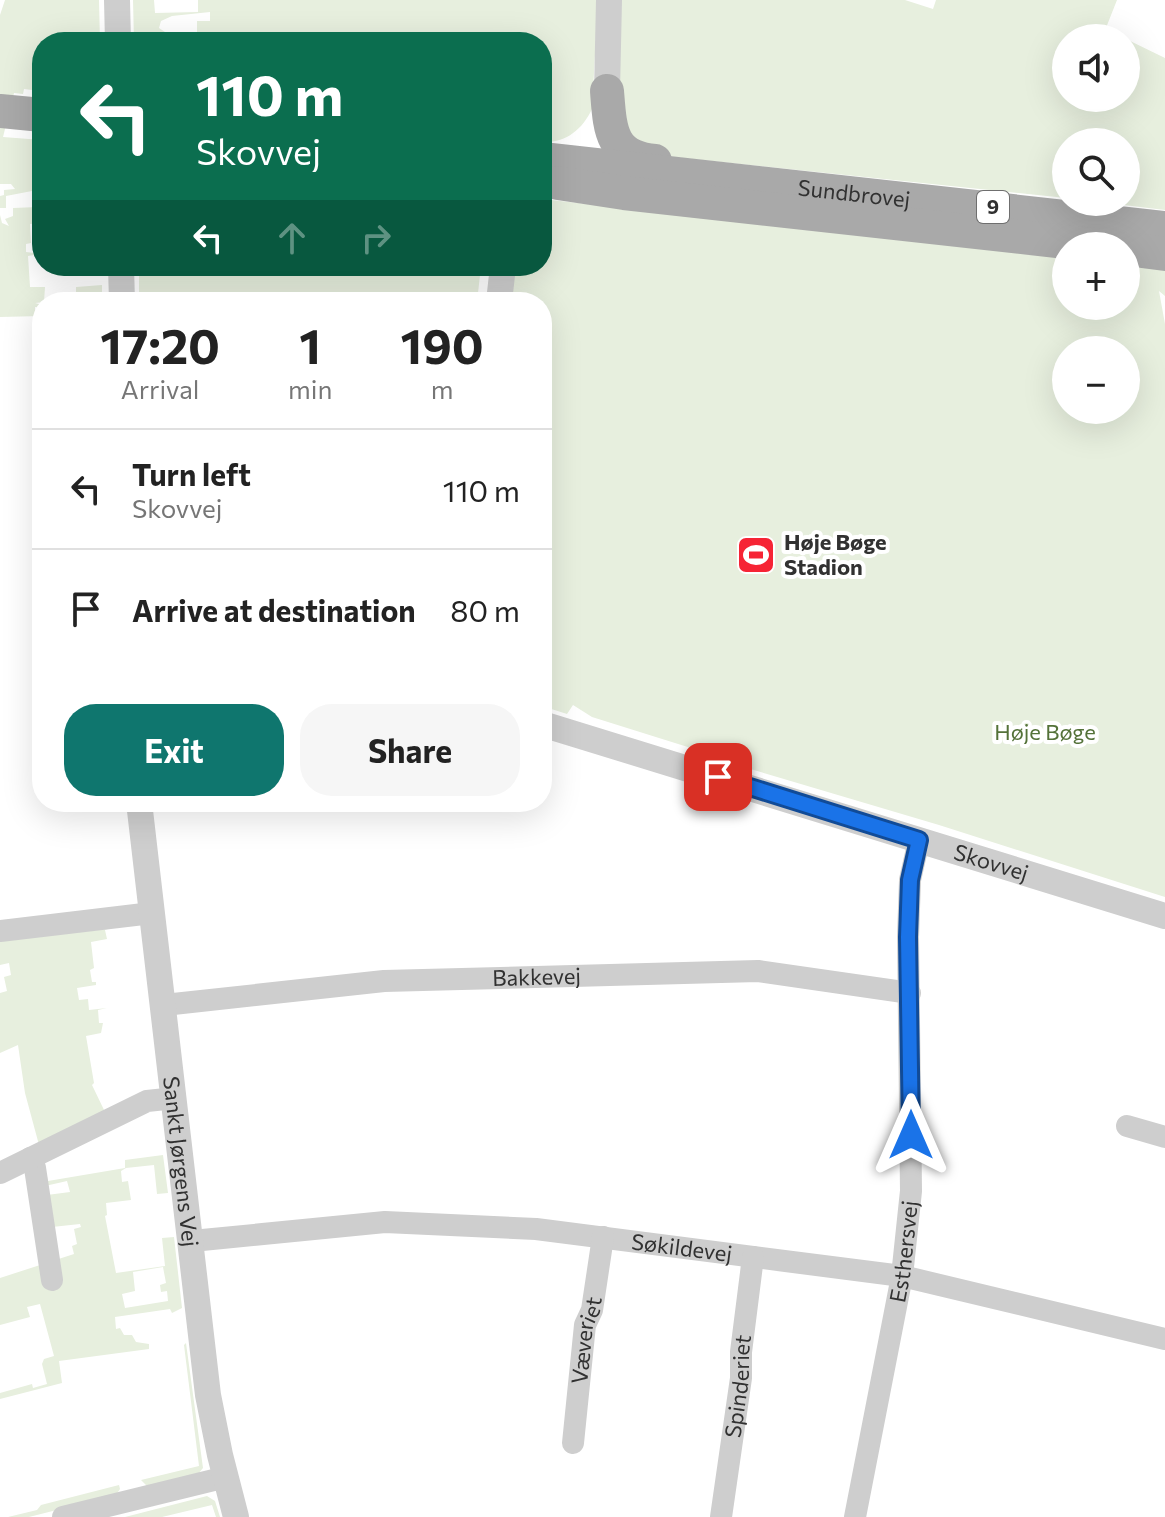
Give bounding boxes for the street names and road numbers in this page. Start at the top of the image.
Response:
street label: Sundbrovej [797,173,912,213]
road number: 9 [977,191,1009,223]
street label: Skovvej [951,838,1032,886]
street label: Bakkevej [492,962,581,991]
street label: Sankt Jørgens Vej [158,1075,205,1248]
street label: Esthersvej [883,1199,923,1305]
street label: Søkildevej [630,1227,734,1267]
street label: Væveriet [565,1295,607,1385]
street label: Spinderiet [719,1333,756,1439]

